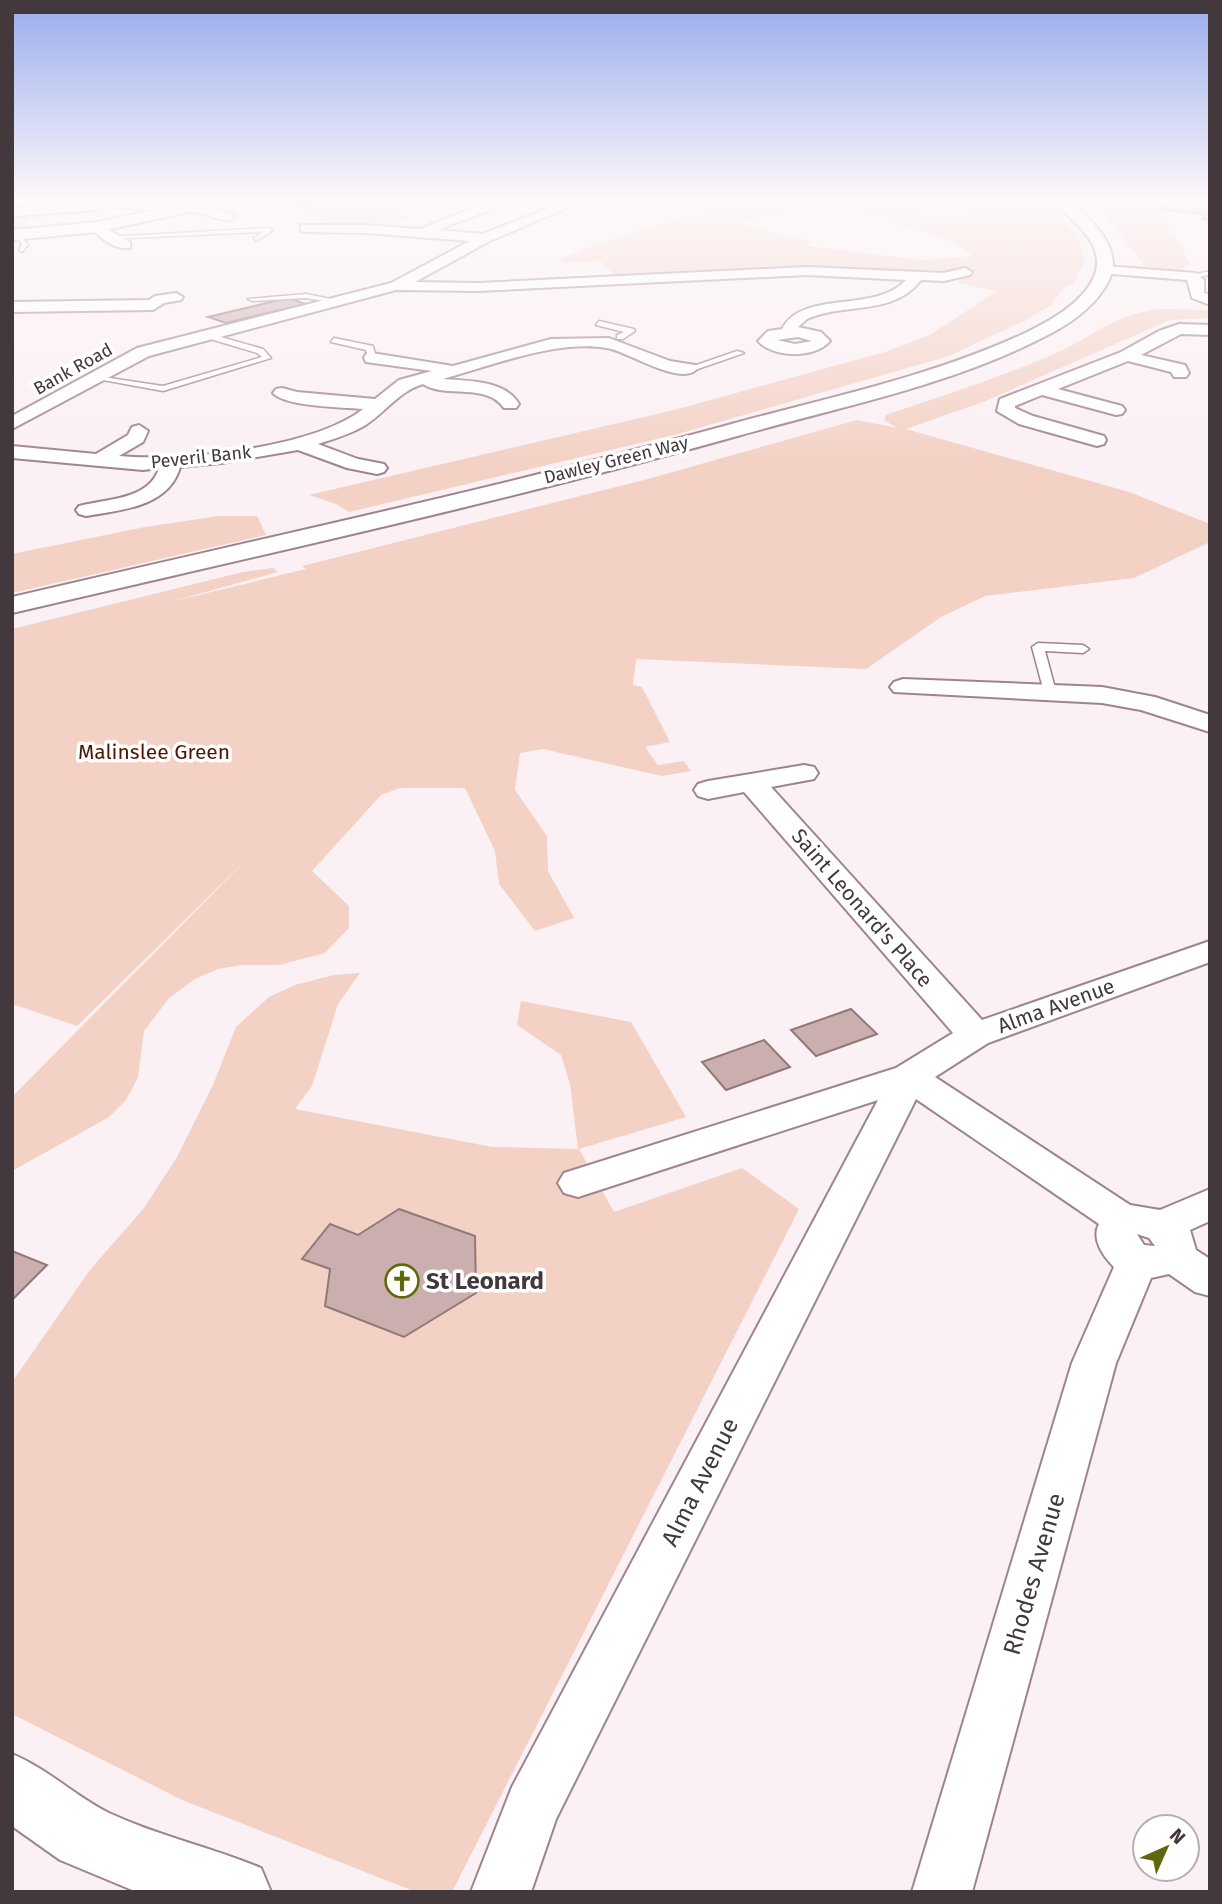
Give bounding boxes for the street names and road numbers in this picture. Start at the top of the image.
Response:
street label: Bank Road [30,338,116,400]
street label: Dawley Green Way [542,431,691,489]
street label: Peveril Bank [150,441,253,473]
street label: Saint Leonard's Place [786,823,938,993]
street label: Alma Avenue [994,973,1118,1039]
street label: Alma Avenue [656,1413,744,1551]
street label: Rhodes Avenue [997,1490,1071,1658]

